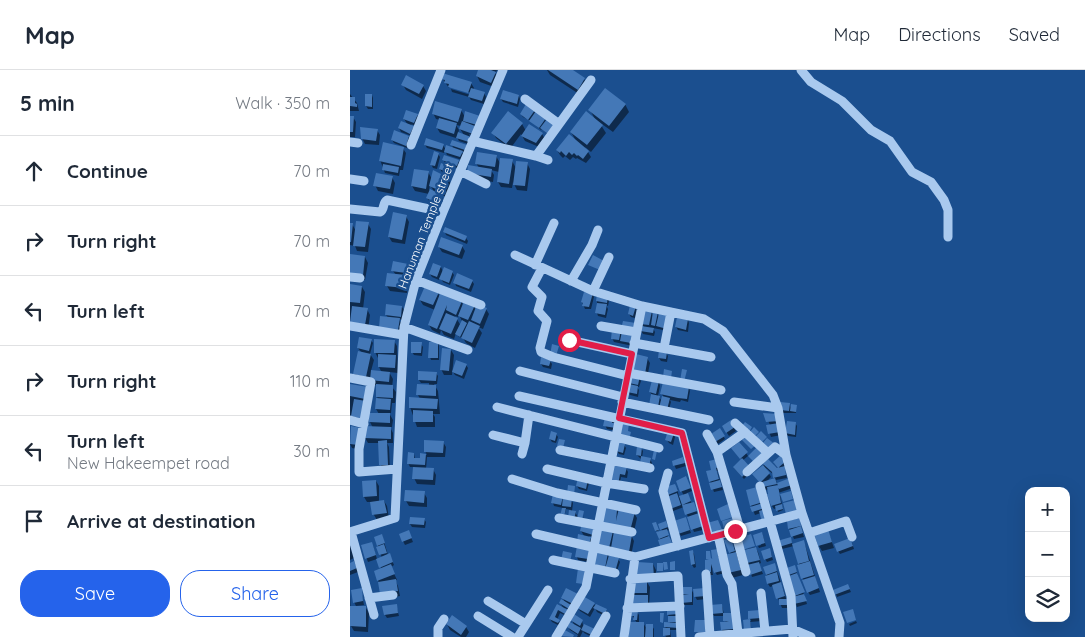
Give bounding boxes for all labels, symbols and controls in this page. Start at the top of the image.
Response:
text: Map [25,20,75,50]
text: Map [833,23,870,46]
text: Directions [898,23,981,46]
text: Saved [1009,23,1060,46]
text: 5 min [20,90,75,116]
text: Walk · 350 m [235,93,330,113]
icon: ahead [20,157,48,185]
text: Continue [67,159,148,183]
text: 70 m [293,161,330,181]
street label: Hanuman Temple street [395,161,456,291]
icon: right [20,227,48,255]
text: Turn right [67,229,156,253]
text: 70 m [293,231,330,251]
icon: left [20,297,48,325]
text: Turn left [67,299,145,323]
text: 70 m [293,301,330,321]
route start [558,329,581,352]
icon: right [20,367,48,395]
text: Turn right [67,369,156,393]
text: 110 m [290,371,330,391]
text: Turn left [67,429,145,453]
icon: left [20,437,48,465]
text: 30 m [293,441,330,461]
text: New Hakeempet road [67,453,230,473]
map controls [1025,487,1070,622]
button: + [1025,487,1070,532]
icon: arrive [20,507,48,535]
text: Arrive at destination [67,509,256,533]
route end [724,520,747,543]
button: − [1025,532,1070,577]
button: Save [20,570,170,617]
button: Share [180,570,330,617]
button: layers [1025,577,1070,622]

